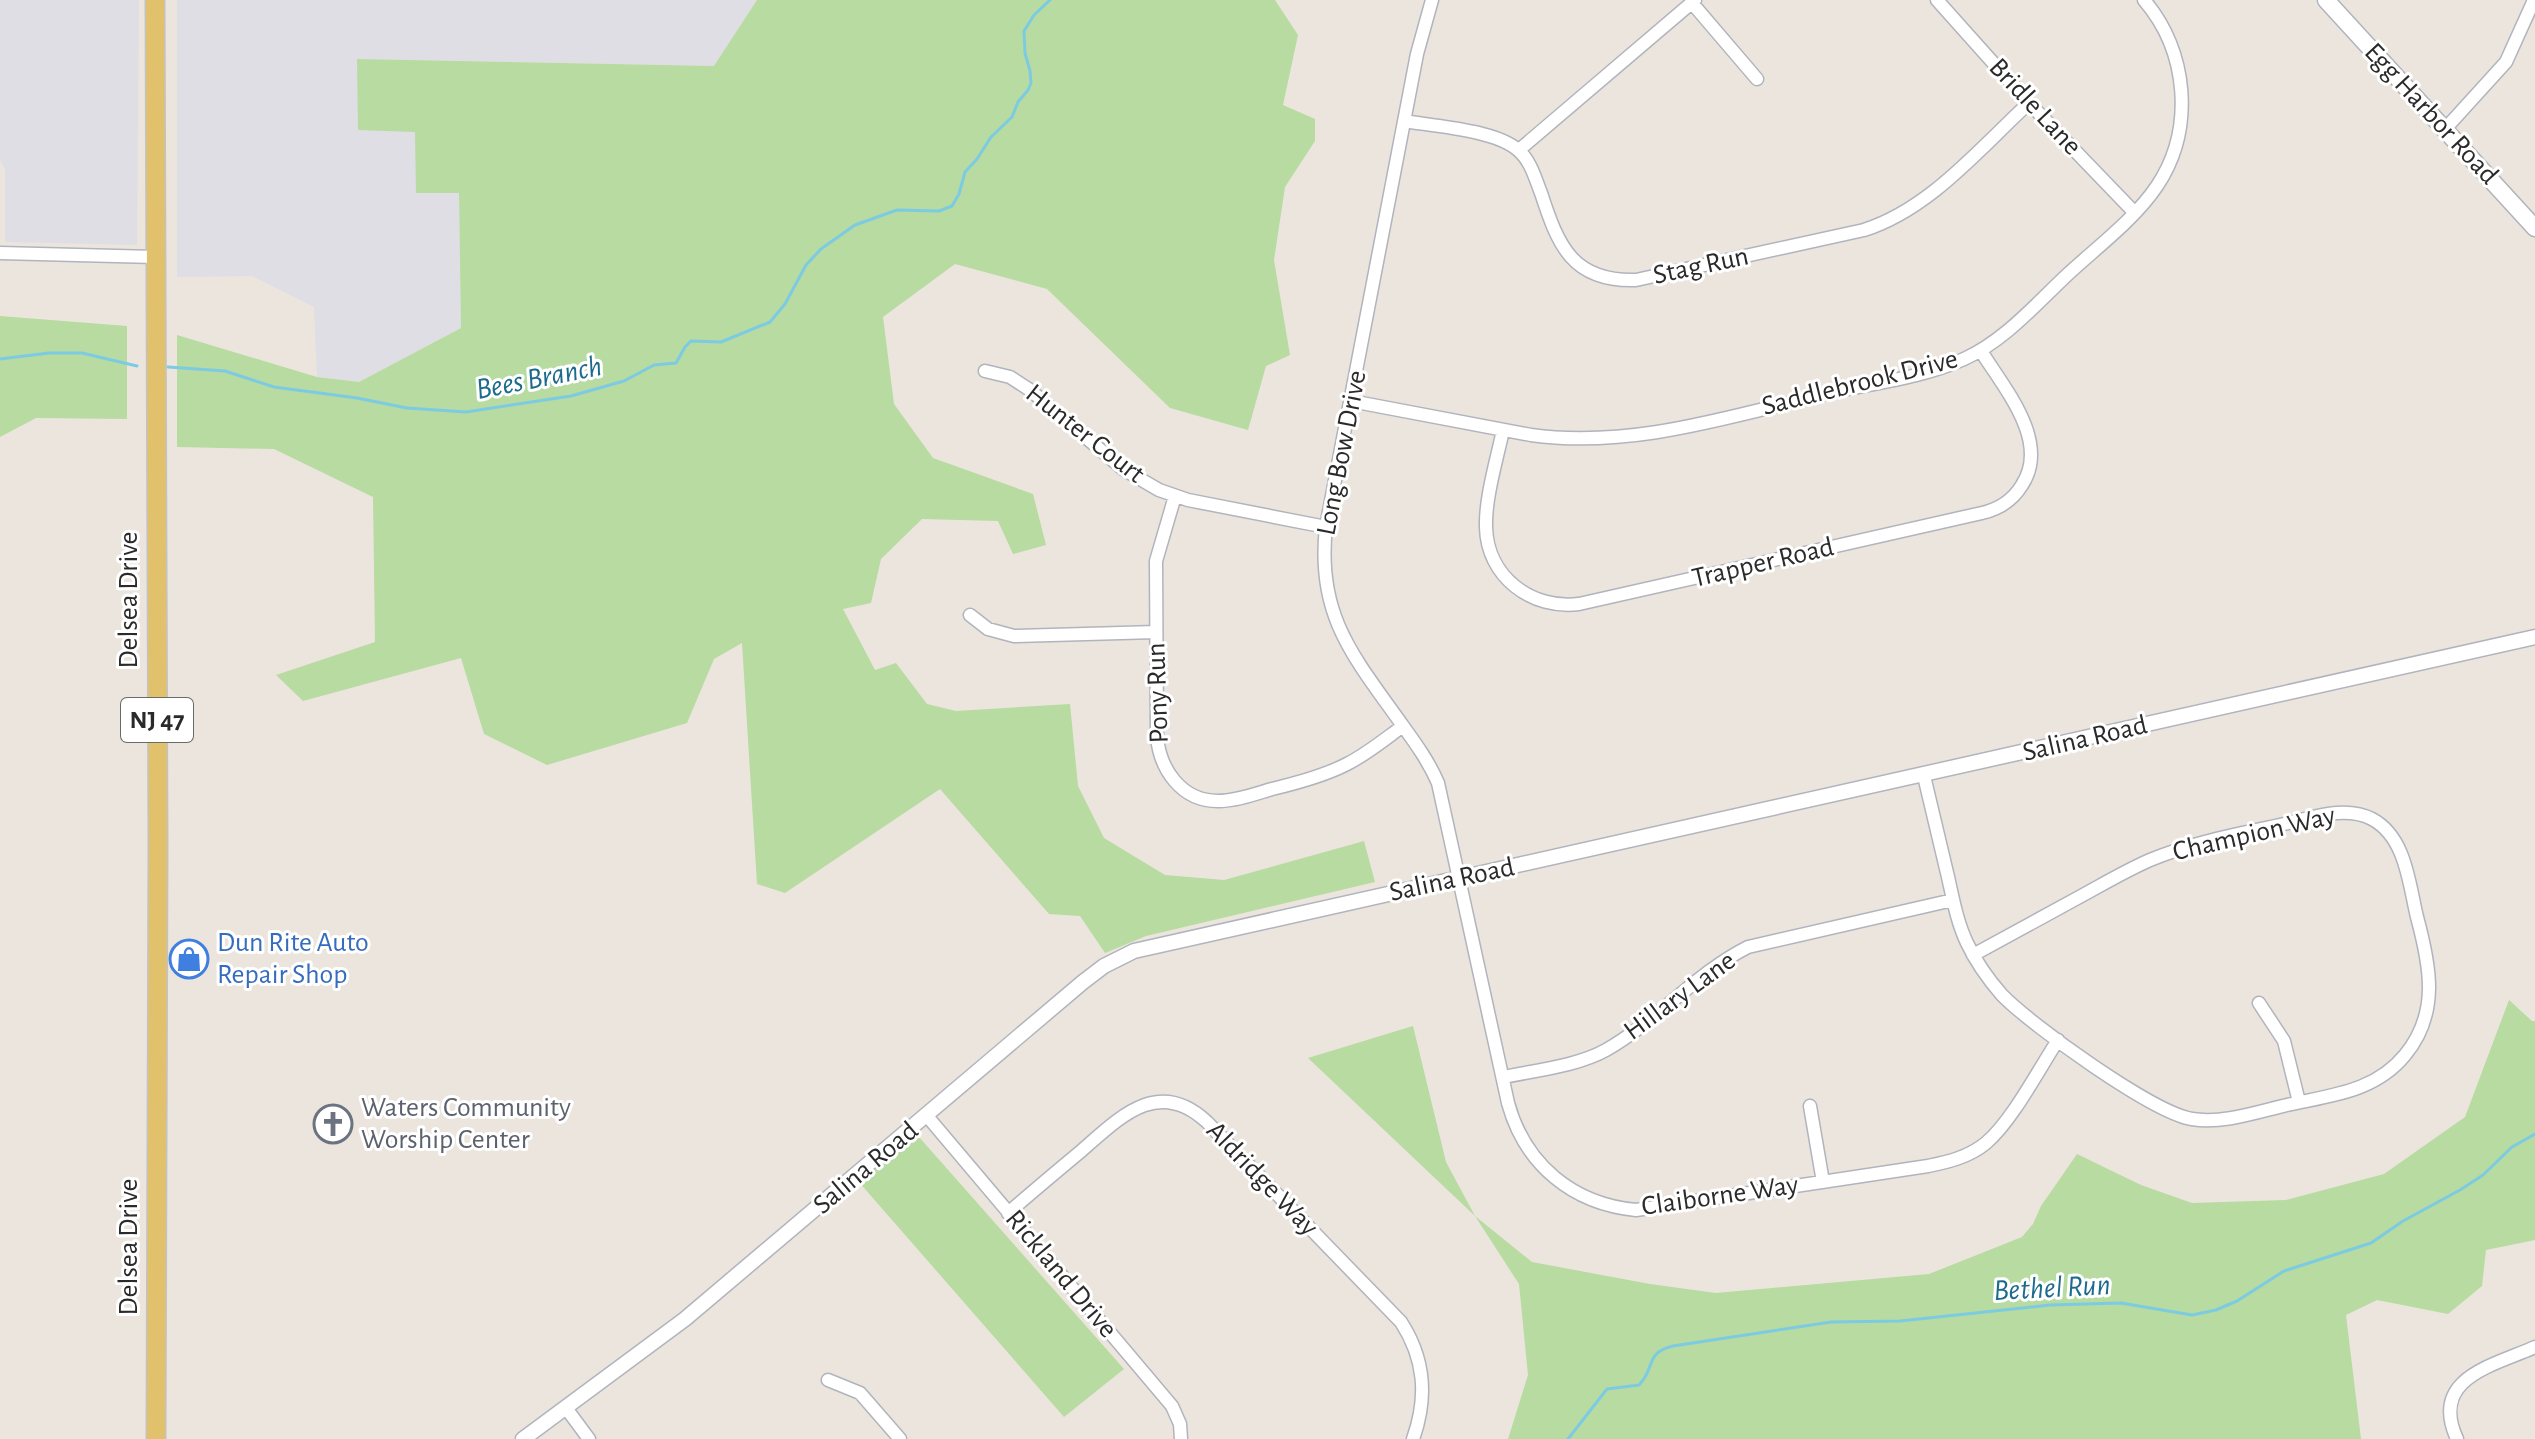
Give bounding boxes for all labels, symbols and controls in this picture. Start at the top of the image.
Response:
street label: Egg Harbor Road [2359,38,2503,190]
street label: Bridle Lane [1983,53,2087,161]
street label: Stag Run [1651,242,1751,290]
street label: Saddlebrook Drive [1759,345,1961,421]
water label: Bees Branch [473,351,605,405]
street label: Long Bow Drive [1312,368,1372,538]
street label: Hunter Court [1020,379,1150,489]
street label: Delsea Drive [115,532,143,668]
street label: Trapper Road [1689,533,1837,593]
street label: Pony Run [1142,642,1174,744]
road number: NJ 47 [121,698,193,742]
street label: Salina Road [2020,711,2150,767]
street label: Champion Way [2170,802,2338,866]
street label: Salina Road [1387,853,1517,907]
place label: Dun Rite Auto Repair Shop [217,929,369,989]
shop icon: Dun Rite Auto Repair Shop [168,938,210,980]
street label: Hillary Lane [1619,946,1741,1046]
place label: Waters Community Worship Center [361,1094,571,1154]
church icon: Waters Community Worship Center [312,1103,354,1145]
street label: Salina Road [808,1116,924,1220]
street label: Aldridge Way [1201,1116,1323,1242]
street label: Claiborne Way [1640,1171,1800,1221]
street label: Delsea Drive [115,1179,143,1315]
street label: Rickland Drive [1000,1205,1122,1343]
water label: Bethel Run [1993,1270,2111,1306]

